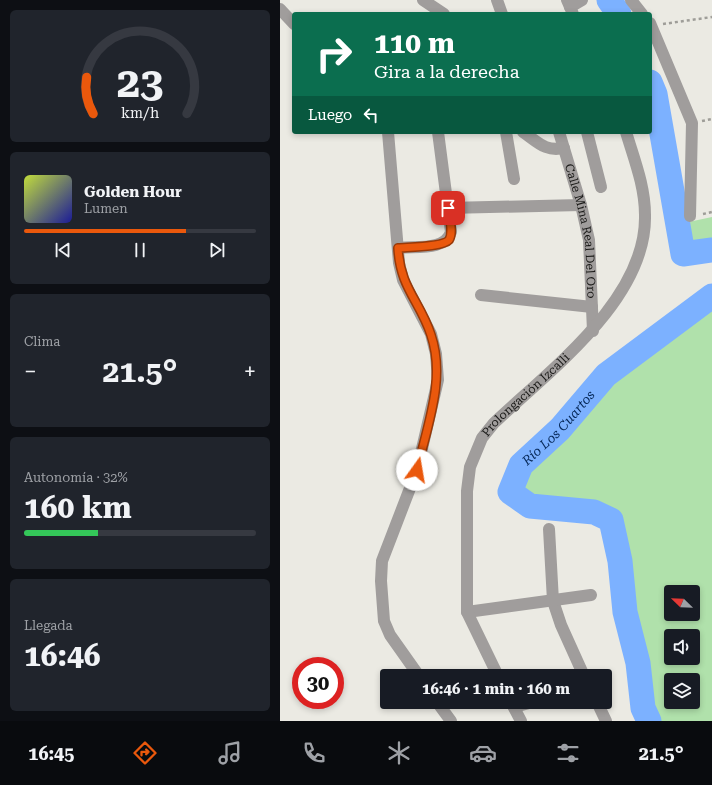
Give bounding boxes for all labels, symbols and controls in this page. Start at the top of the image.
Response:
text: 110 m [374,27,455,60]
icon: right [308,28,360,80]
text: 23 [117,58,163,107]
text: Gira a la derecha [374,61,519,82]
icon: left [360,104,382,126]
text: km/h [121,105,159,121]
text: Luego [308,106,352,124]
street label: Calle Mina Real Del Oro [562,162,599,299]
text: Golden Hour [84,183,182,201]
pin [431,191,465,225]
icon: arrive [437,197,459,219]
text: Lumen [84,201,128,216]
icon: previous [52,239,74,261]
icon: pause [129,239,151,261]
icon: next [206,239,228,261]
text: Clima [24,334,60,349]
street label: Prolongación Izcalli [479,350,572,439]
text: 21.5° [103,354,177,389]
text: − [24,359,36,384]
text: + [244,359,256,384]
water label: Río Los Cuartos [518,387,598,469]
position arrow [396,449,438,491]
text: Autonomía · 32% [24,470,128,485]
text: 160 km [24,490,132,525]
north arrow [664,585,700,621]
map controls [664,585,700,709]
text: Llegada [24,618,73,633]
button: sound [664,629,700,665]
text: 16:46 [24,638,101,673]
speed limit sign: 30 [292,657,344,709]
button: layers [664,673,700,709]
text: 16:46 · 1 min · 160 m [422,680,570,698]
icon: directions [131,739,159,767]
icon: music [216,739,244,767]
icon: phone [300,739,328,767]
icon: climate [385,739,413,767]
icon: car [469,739,497,767]
icon: filters [554,739,582,767]
text: 16:45 [28,743,74,764]
text: 21.5° [639,743,684,764]

